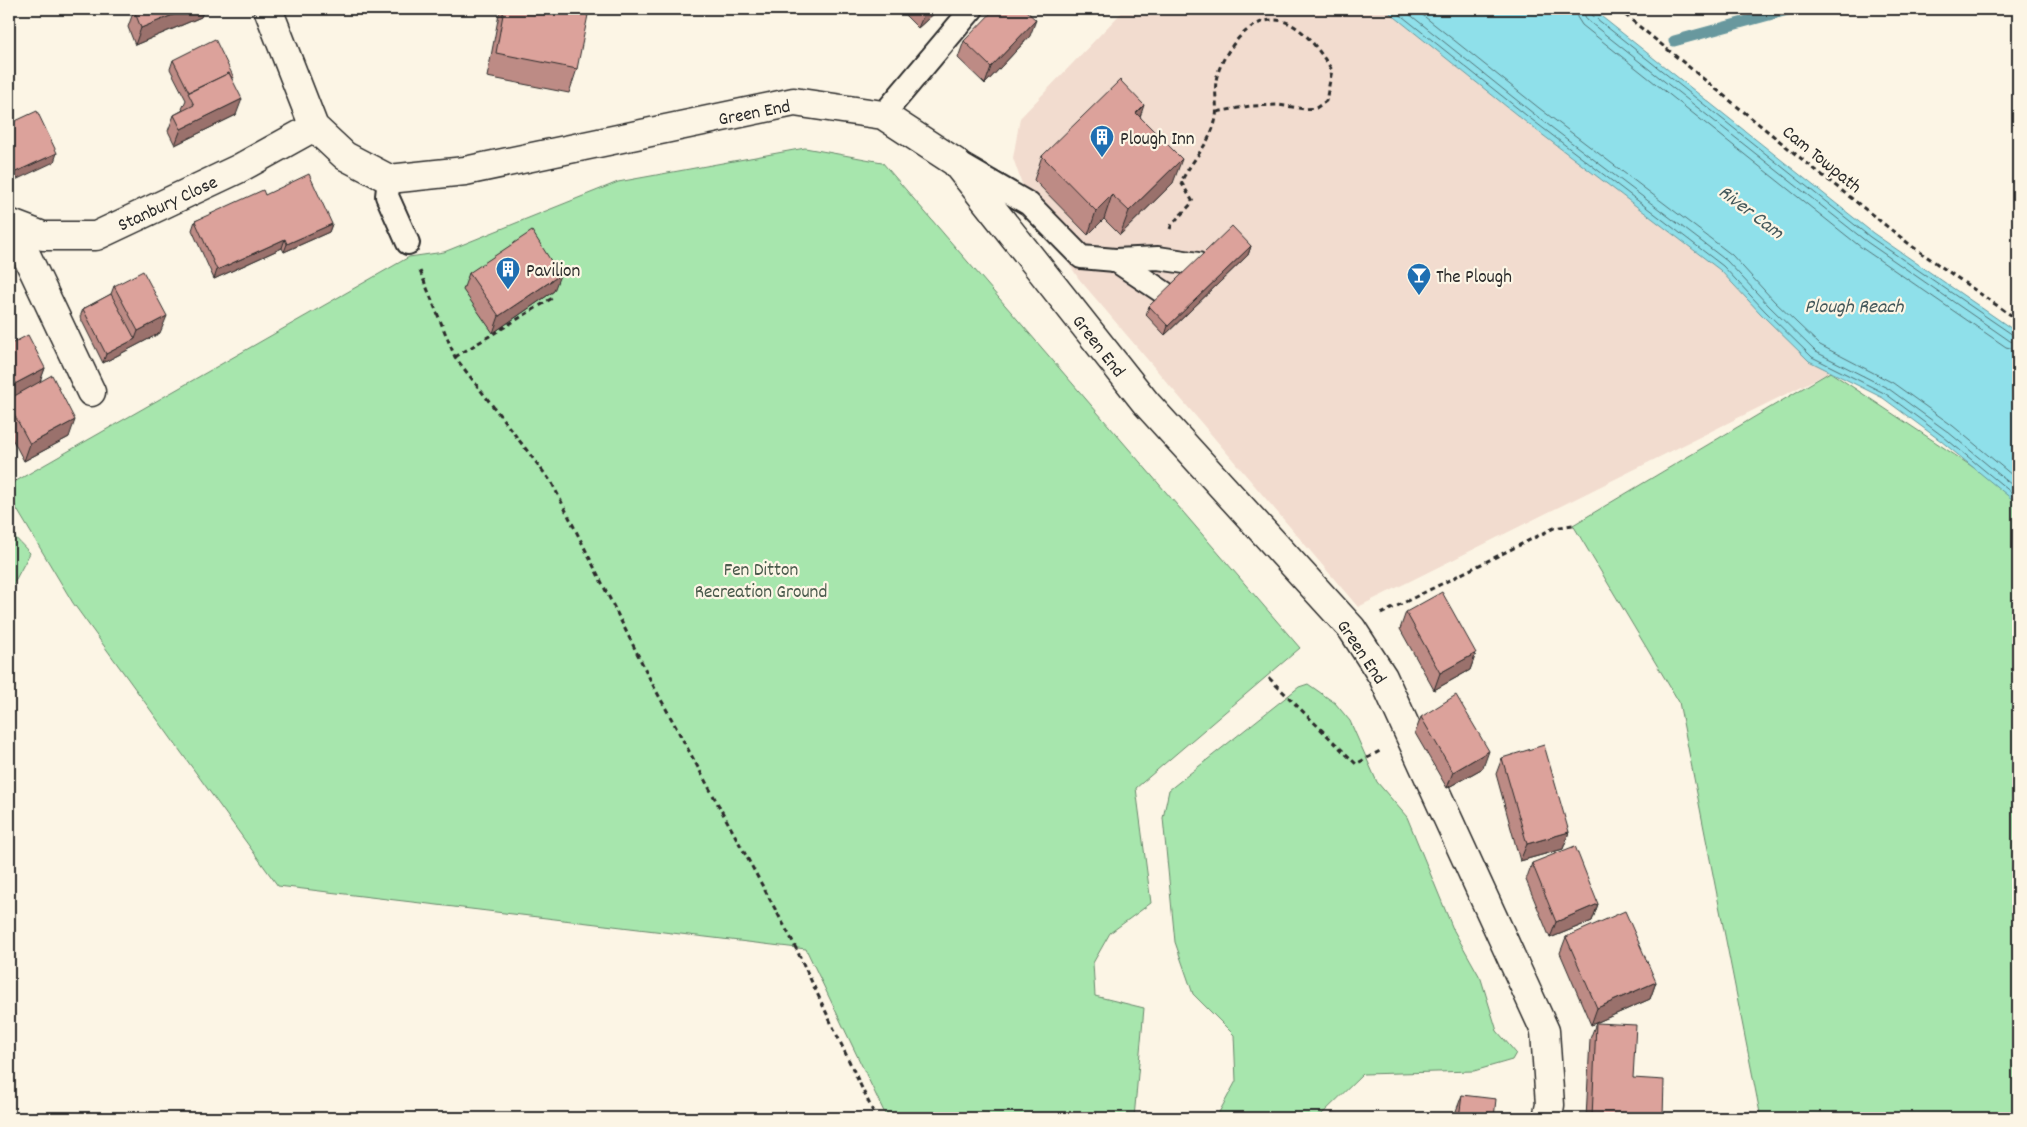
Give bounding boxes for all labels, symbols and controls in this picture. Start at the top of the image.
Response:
street label: Green End [716,94,793,135]
street label: Cam Towpath [1775,120,1866,201]
building icon: Plough Inn [1089,124,1115,158]
place label: Plough Inn [1120,127,1195,154]
street label: Stanbury Close [114,170,223,240]
water label: River Cam [1712,179,1789,247]
building icon: Pavilion [495,256,521,290]
place label: Pavilion [526,259,580,286]
bar icon: The Plough [1406,262,1432,296]
place label: The Plough [1436,265,1512,292]
water label: Plough Reach [1805,294,1904,322]
street label: Green End [1064,310,1130,384]
park label: Fen Ditton Recreation Ground [695,558,827,607]
street label: Green End [1329,615,1392,691]

